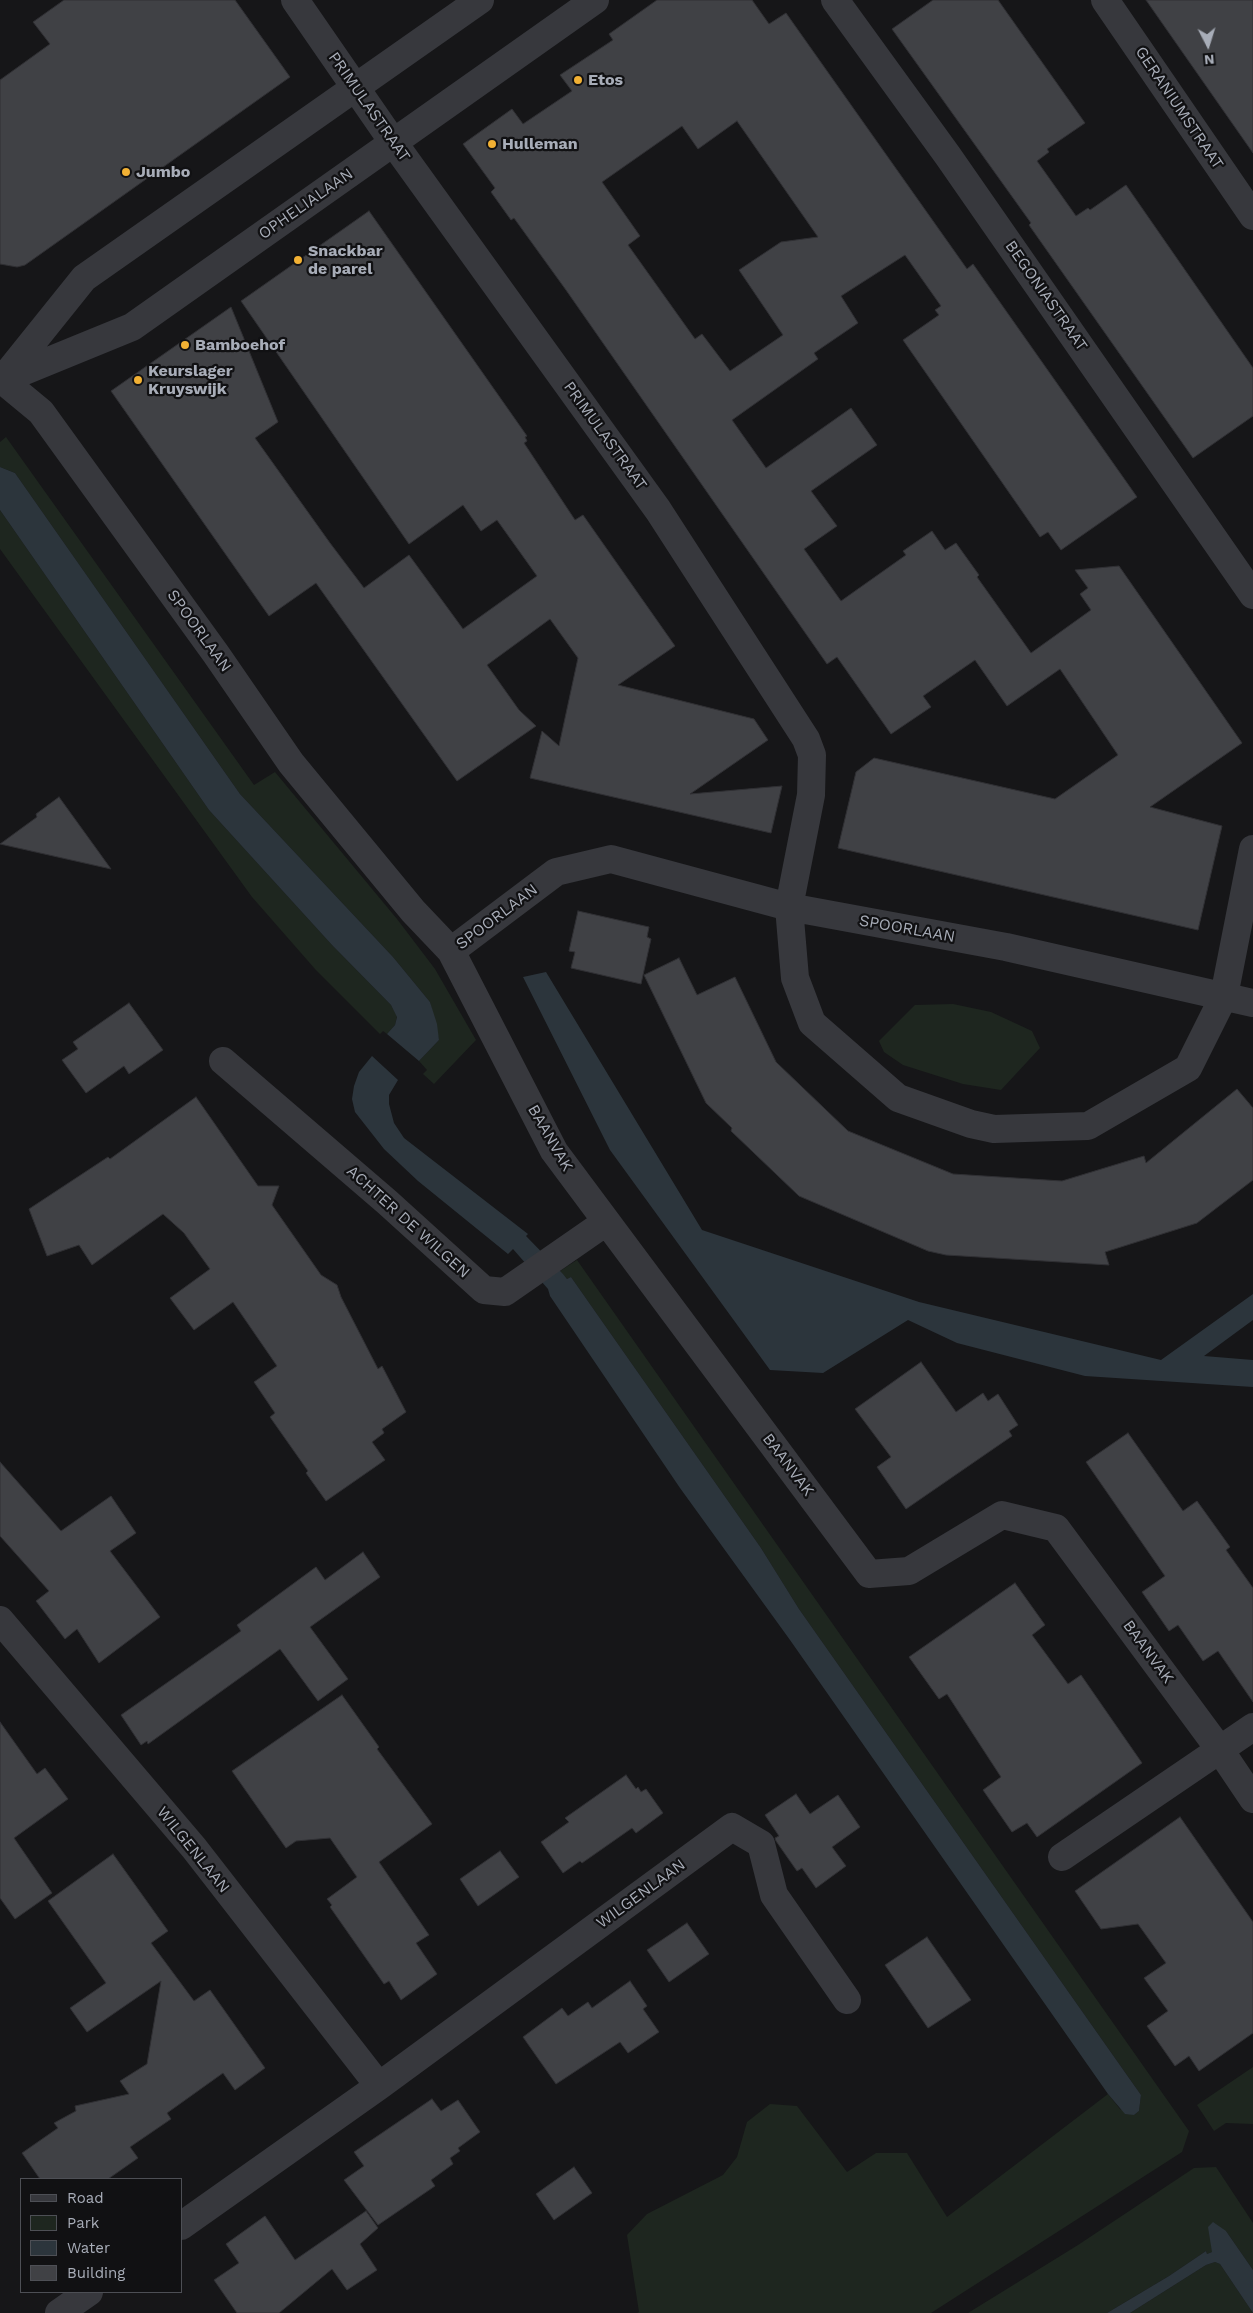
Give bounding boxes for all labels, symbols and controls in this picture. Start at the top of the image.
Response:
north arrow [1183,20,1233,70]
street label: GERANIUMSTRAAT [1131,43,1227,173]
street label: PRIMULASTRAAT [324,48,414,166]
place label: Etos [588,70,623,90]
marker: Etos [572,74,584,86]
place label: Hulleman [502,134,578,154]
marker: Hulleman [486,138,498,150]
place label: Jumbo [136,162,190,182]
street label: OPHELIALAAN [255,164,357,244]
marker: Jumbo [120,166,132,178]
street label: BEGONIASTRAAT [1001,237,1091,355]
place label: Snackbar de parel [308,241,383,279]
marker: Snackbar de parel [292,254,304,266]
place label: Bamboehof [195,335,285,355]
marker: Bamboehof [179,339,191,351]
place label: Keurslager Kruyswijk [148,361,233,399]
marker: Keurslager Kruyswijk [132,374,144,386]
street label: PRIMULASTRAAT [559,378,651,494]
street label: SPOORLAAN [163,586,235,676]
street label: SPOORLAAN [452,880,542,954]
street label: SPOORLAAN [858,911,956,947]
street label: BAANVAK [523,1101,577,1175]
street label: ACHTER DE WILGEN [343,1162,473,1282]
street label: BAANVAK [758,1430,818,1500]
street label: BAANVAK [1119,1617,1177,1687]
street label: WILGENLAAN [152,1803,234,1897]
street label: WILGENLAAN [593,1855,689,1933]
legend [20,2178,182,2293]
text: Road [67,2189,104,2207]
text: Park [67,2214,99,2232]
text: Water [67,2239,110,2257]
text: Building [67,2264,125,2282]

